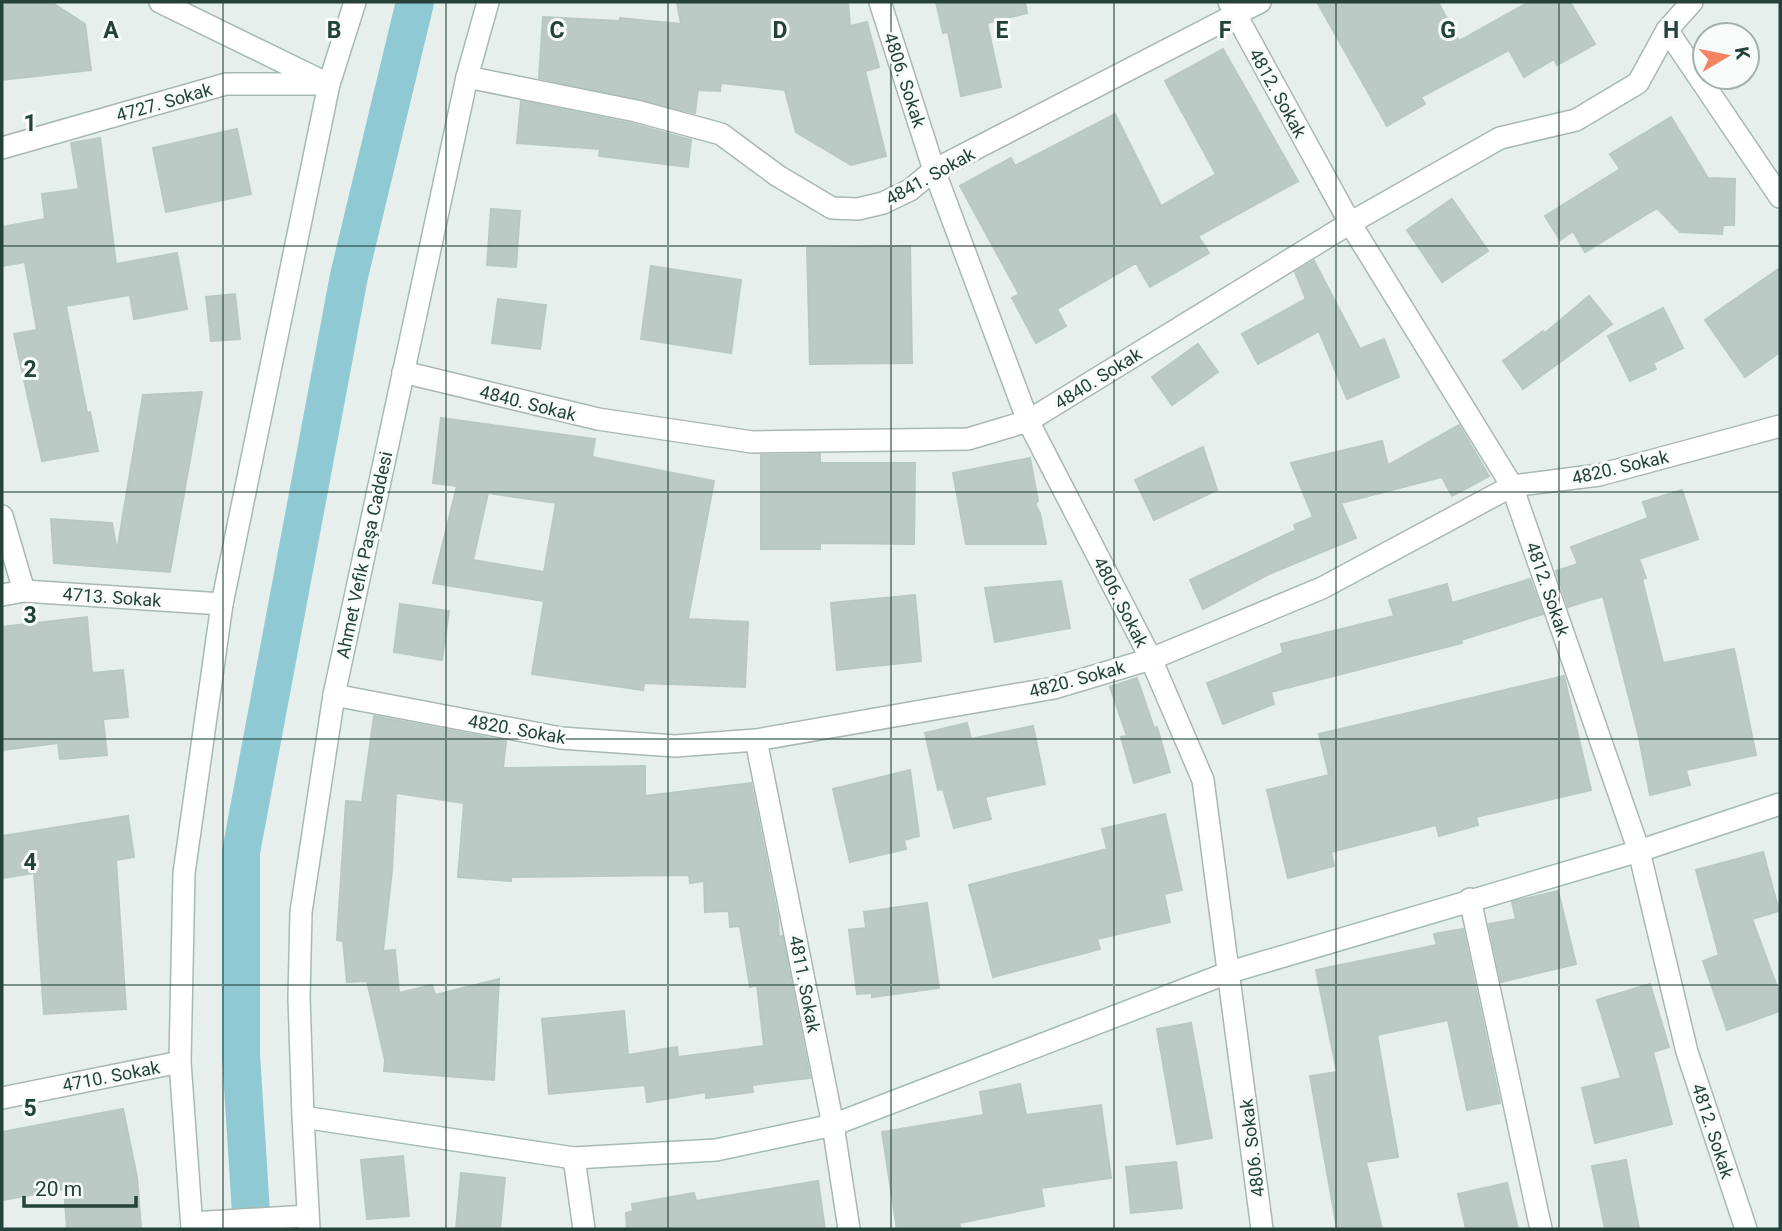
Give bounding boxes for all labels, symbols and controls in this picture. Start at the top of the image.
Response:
text: A [103,17,119,44]
text: B [327,17,341,44]
text: C [549,17,565,44]
text: D [773,17,787,44]
text: E [996,17,1009,44]
text: F [1219,17,1232,44]
text: G [1440,17,1456,44]
text: H [1663,17,1679,44]
north arrow [1691,21,1761,91]
street label: 4806. Sokak [880,30,931,131]
street label: 4812. Sokak [1245,45,1312,142]
text: K [1730,45,1755,62]
street label: 4727. Sokak [114,78,215,126]
text: 1 [23,110,37,137]
street label: 4841. Sokak [882,142,979,209]
street label: 4840. Sokak [1051,342,1146,413]
text: 2 [23,356,37,383]
street label: 4840. Sokak [478,381,579,425]
street label: 4820. Sokak [1570,445,1671,488]
street label: Ahmet Vefik Paşa Caddesi [332,450,396,660]
street label: 4812. Sokak [1522,539,1574,640]
street label: 4806. Sokak [1089,553,1153,652]
street label: 4713. Sokak [62,583,163,611]
text: 3 [23,602,37,629]
street label: 4820. Sokak [1027,656,1128,702]
street label: 4820. Sokak [467,710,568,748]
text: 4 [23,849,37,876]
street label: 4811. Sokak [785,934,825,1035]
street label: 4710. Sokak [61,1056,162,1096]
street label: 4812. Sokak [1688,1081,1739,1182]
text: 5 [23,1095,37,1122]
street label: 4806. Sokak [1235,1097,1268,1198]
scale bar [24,1164,136,1208]
text: 20 m [35,1177,82,1201]

